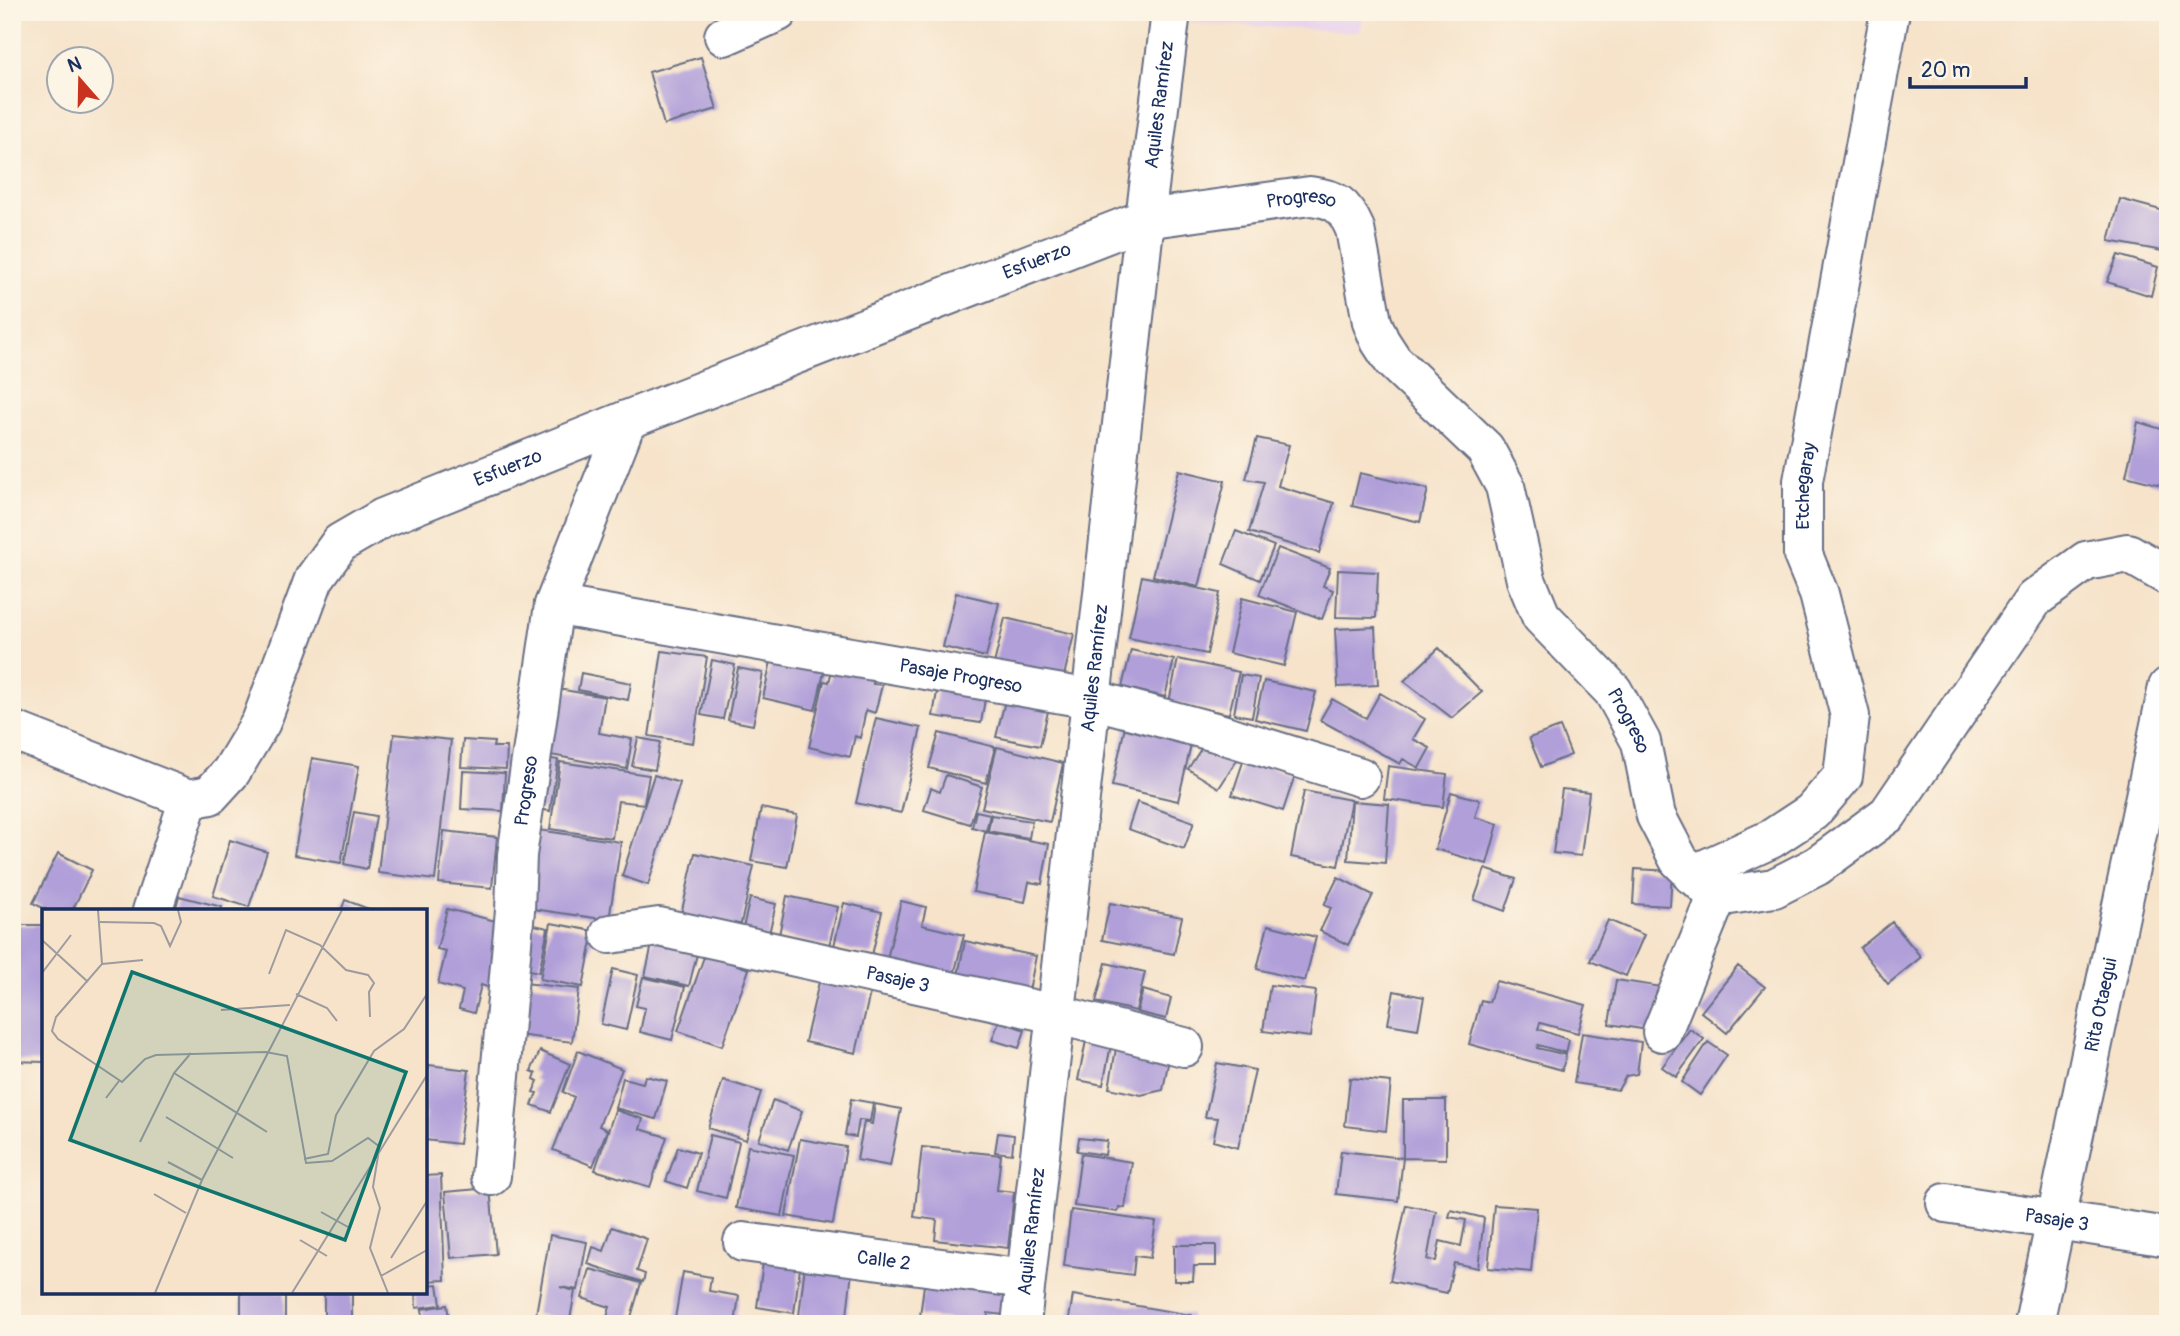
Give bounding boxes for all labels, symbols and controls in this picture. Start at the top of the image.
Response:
street label: Aquiles Ramírez [1139,40,1179,170]
north arrow [46,46,116,116]
scale bar [1910,46,2026,90]
text: N [64,51,85,78]
text: 20 m [1921,57,1970,84]
street label: Progreso [1265,184,1340,214]
street label: Esfuerzo [999,237,1074,285]
street label: Etchegaray [1791,440,1822,530]
street label: Esfuerzo [470,443,545,492]
street label: Aquiles Ramírez [1076,603,1114,733]
street label: Pasaje Progreso [897,654,1024,699]
street label: Progreso [1602,684,1655,755]
street label: Progreso [509,754,544,828]
inset map [42,909,427,1294]
street label: Rita Otaegui [2080,956,2123,1054]
street label: Pasaje 3 [864,961,932,998]
street label: Aquiles Ramírez [1012,1166,1050,1297]
street label: Pasaje 3 [2023,1203,2090,1237]
street label: Calle 2 [856,1245,912,1276]

